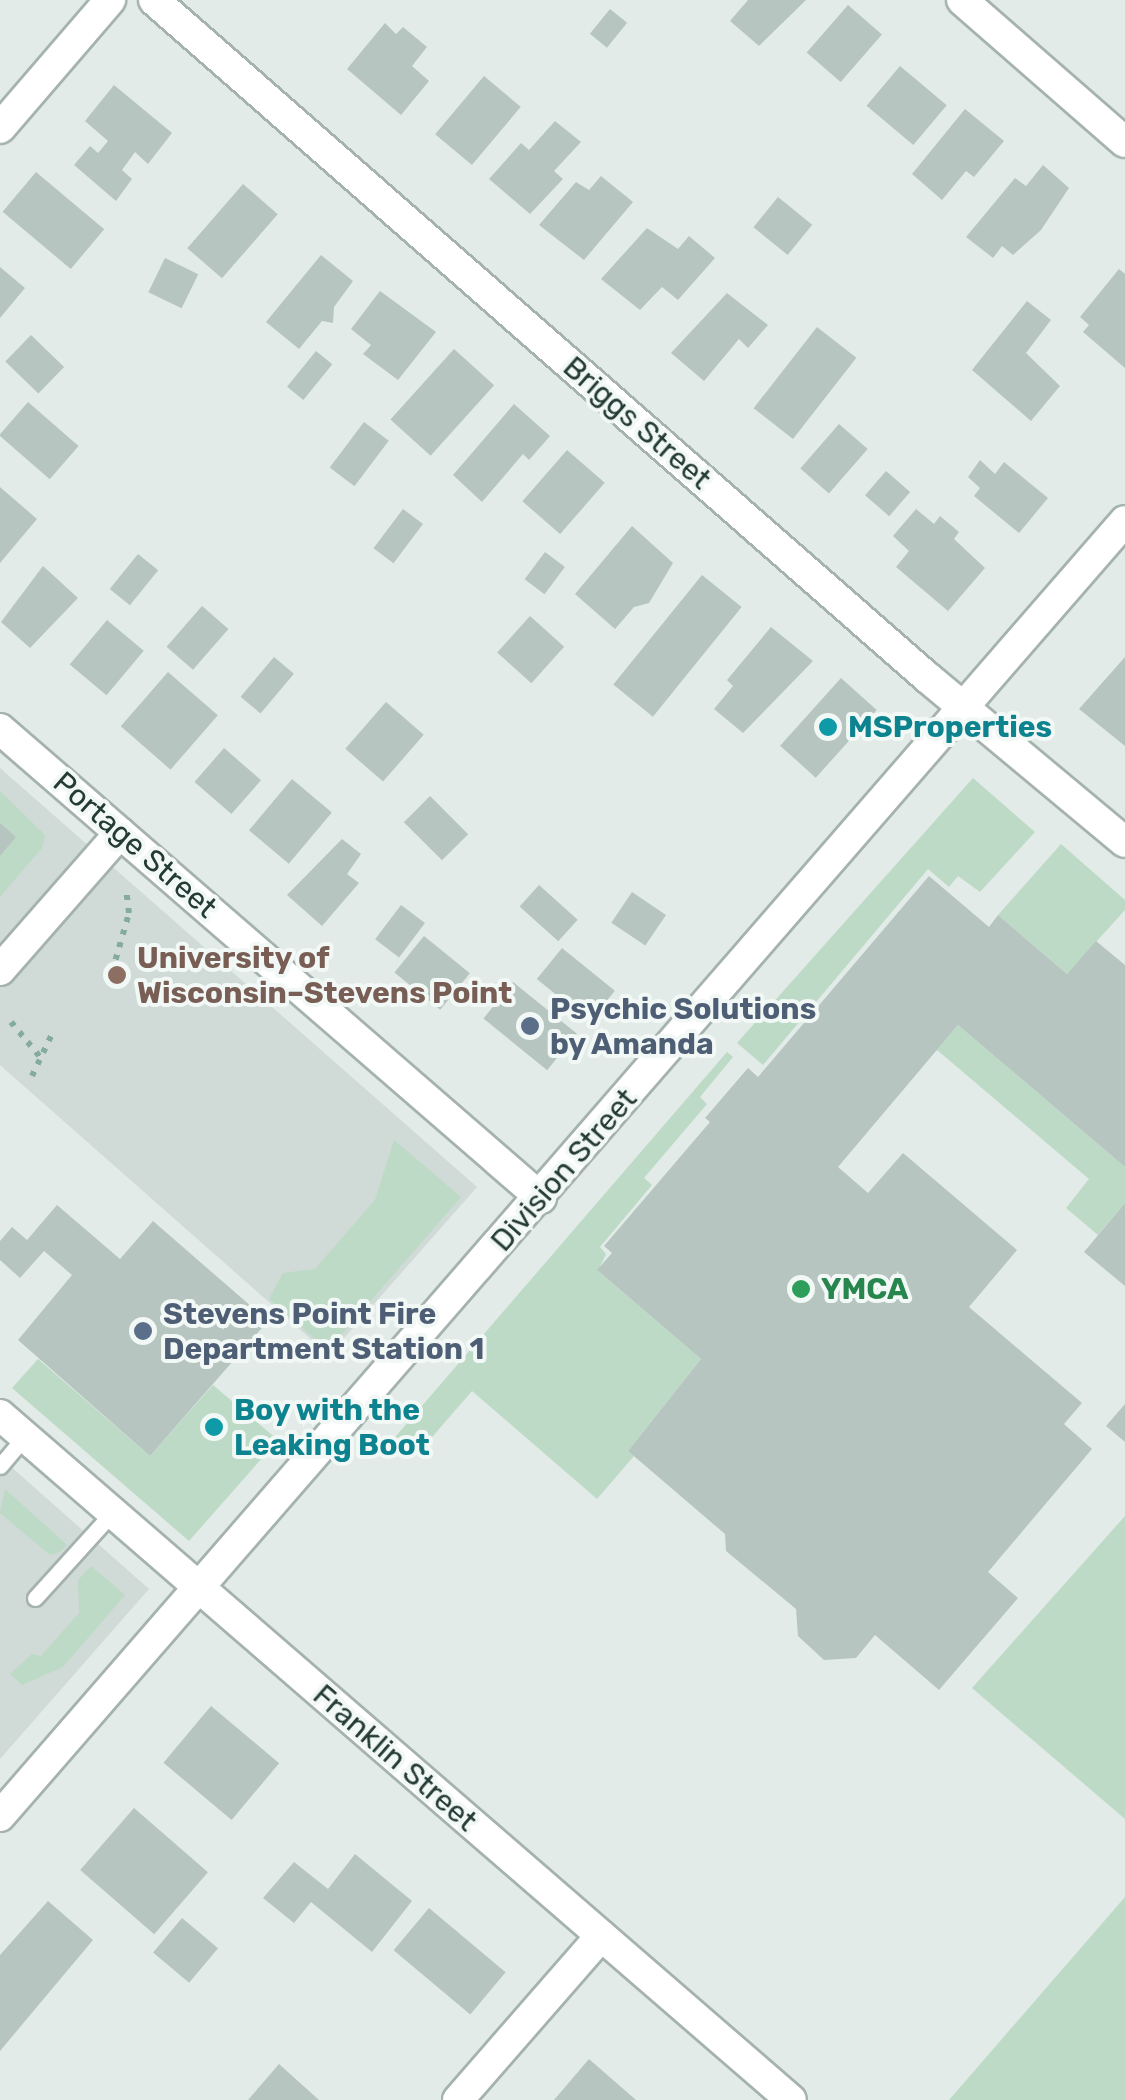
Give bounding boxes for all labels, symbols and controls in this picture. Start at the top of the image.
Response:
street label: Briggs Street [556,349,718,497]
place label: MSProperties [848,709,1052,745]
marker: MSProperties [817,716,839,738]
street label: Portage Street [46,764,224,926]
place label: University of Wisconsin–Stevens Point [137,940,512,1010]
marker: University of Wisconsin–Stevens Point [106,964,128,986]
place label: Psychic Solutions by Amanda [550,991,816,1062]
marker: Psychic Solutions by Amanda [519,1015,541,1037]
street label: Division Street [484,1081,644,1259]
place label: YMCA [821,1271,909,1307]
marker: YMCA [790,1278,812,1300]
place label: Stevens Point Fire Department Station 1 [163,1296,484,1366]
marker: Stevens Point Fire Department Station 1 [132,1320,154,1342]
place label: Boy with the Leaking Boot [234,1392,430,1462]
marker: Boy with the Leaking Boot [203,1416,225,1438]
street label: Franklin Street [306,1677,484,1839]

